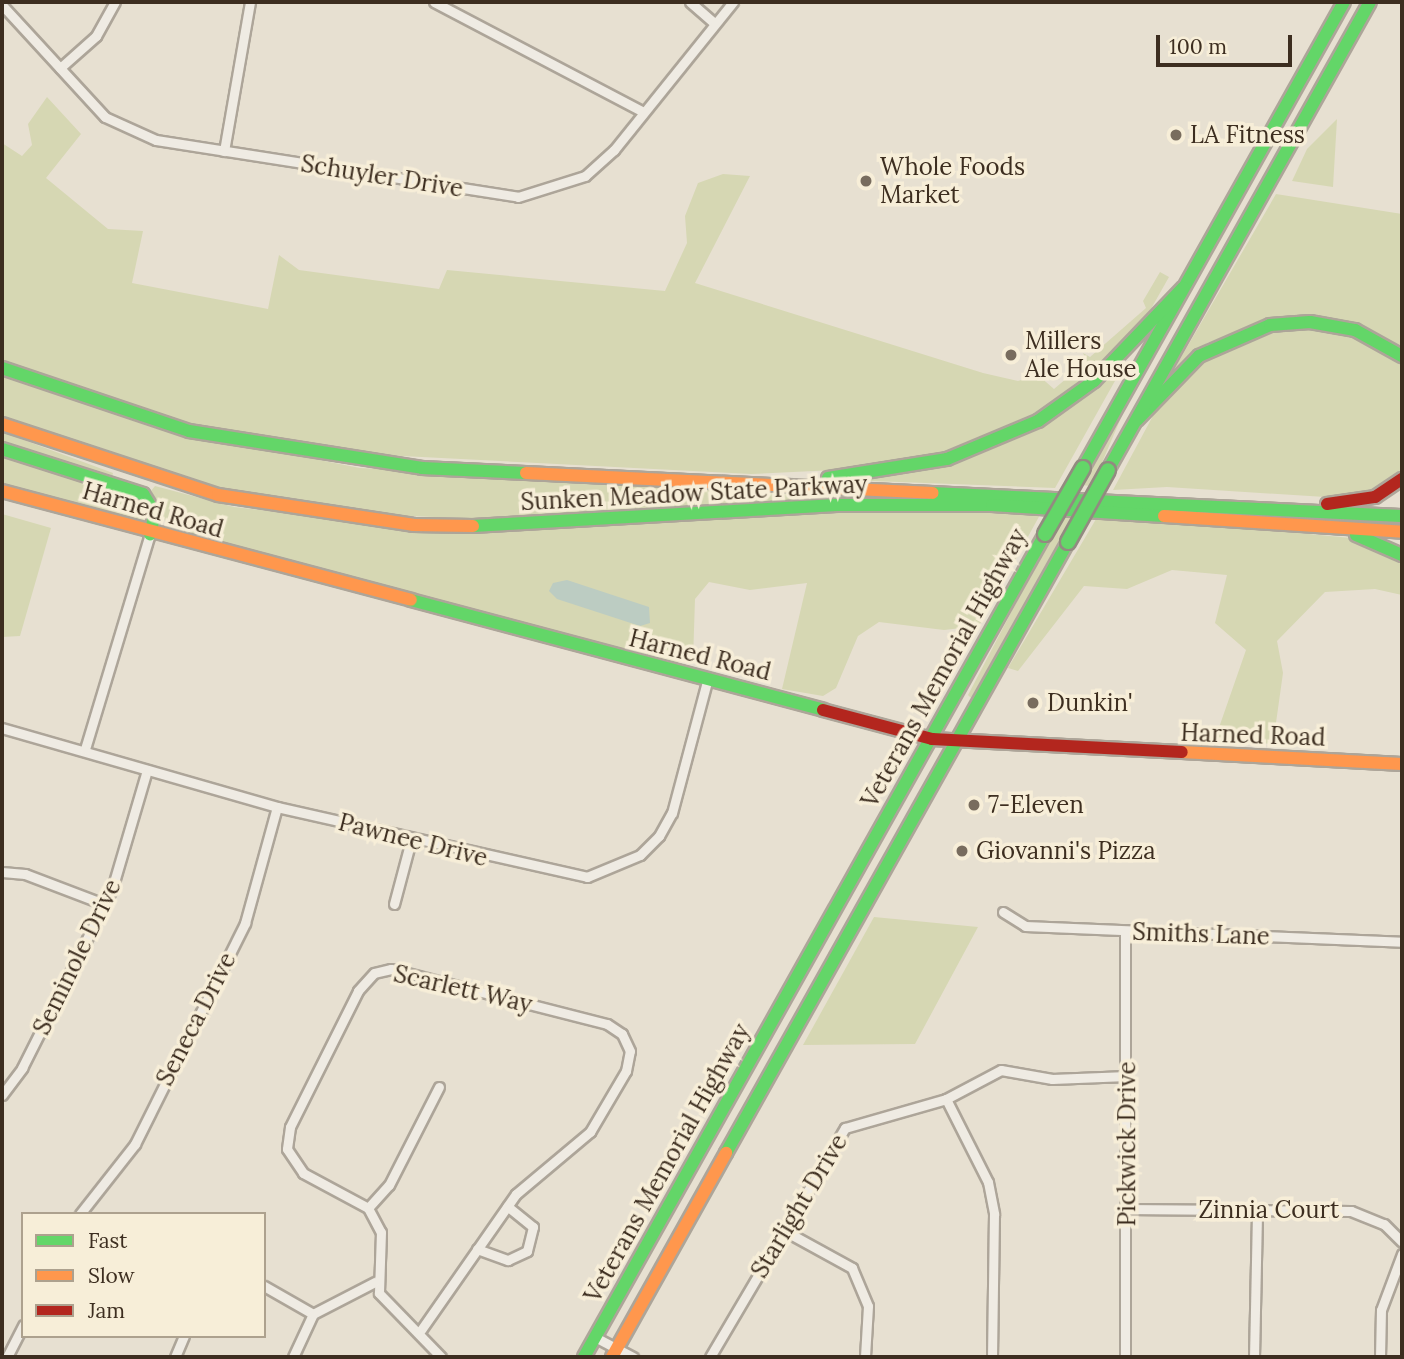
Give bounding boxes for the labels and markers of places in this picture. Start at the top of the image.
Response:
place label: LA Fitness [1190,121,1305,149]
marker: LA Fitness [1168,127,1184,143]
place label: Whole Foods Market [880,153,1025,209]
marker: Whole Foods Market [858,173,874,189]
place label: Millers Ale House [1025,327,1137,383]
marker: Millers Ale House [1003,347,1019,363]
place label: Dunkin' [1047,689,1133,717]
marker: Dunkin' [1025,695,1041,711]
place label: 7-Eleven [988,791,1084,819]
marker: 7-Eleven [966,797,982,813]
place label: Giovanni's Pizza [976,837,1156,865]
marker: Giovanni's Pizza [954,843,970,859]

